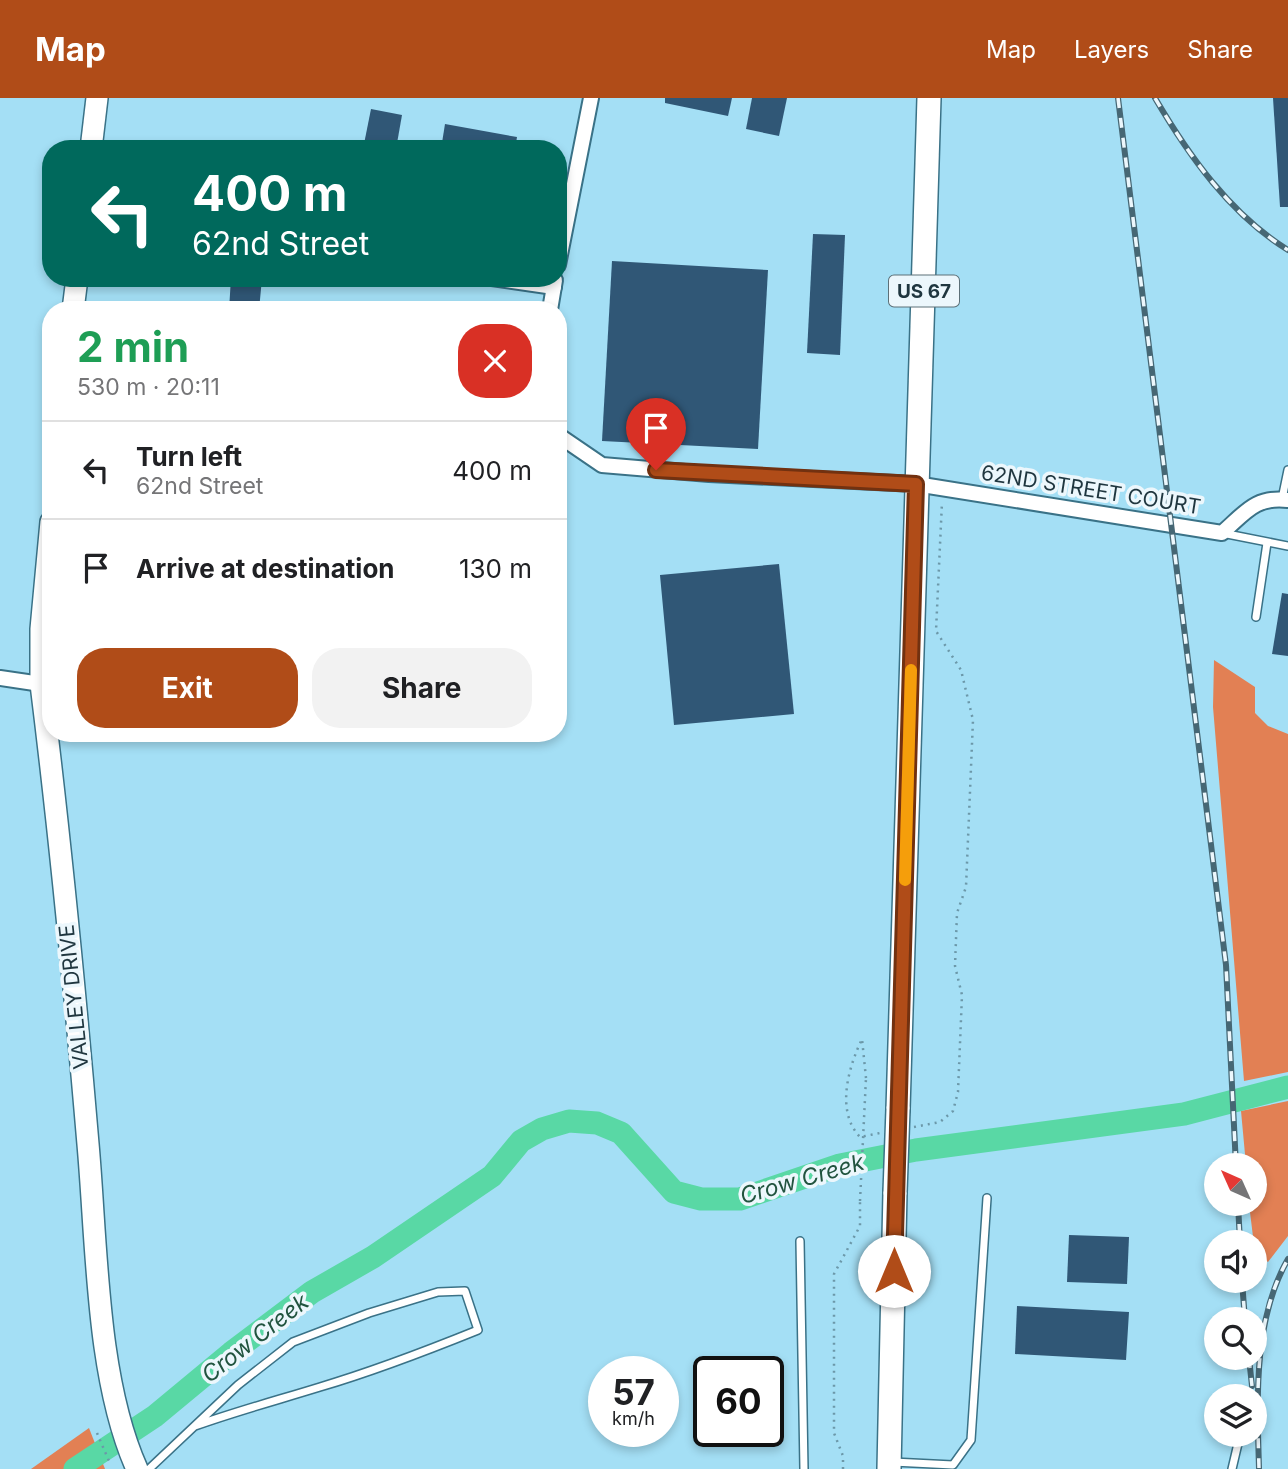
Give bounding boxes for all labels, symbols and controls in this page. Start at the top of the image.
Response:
text: Map [35,29,106,69]
text: Map [986,35,1036,64]
text: Layers [1074,35,1149,64]
text: Share [1187,35,1253,64]
text: 400 m [192,164,348,223]
icon: left [77,168,168,259]
text: 62nd Street [192,224,369,263]
road number: US 67 [889,276,959,307]
text: 2 min [77,321,189,372]
button: close [458,324,532,398]
text: 530 m · 20:11 [77,373,220,401]
pin [626,398,686,470]
icon: arrive [637,409,675,447]
text: Turn left [136,441,242,472]
icon: left [77,451,115,489]
text: 400 m [452,455,532,486]
street label: 62ND STREET COURT [979,460,1203,519]
text: 62nd Street [136,472,263,500]
icon: arrive [77,549,115,587]
text: Arrive at destination [136,553,395,584]
text: 130 m [459,553,532,584]
button: Exit [77,648,298,728]
button: Share [312,648,532,728]
street label: VALLEY DRIVE [53,923,94,1071]
water label: Crow Creek [737,1148,868,1210]
north arrow [1204,1153,1267,1216]
map controls [1204,1153,1267,1447]
button: sound [1204,1230,1267,1293]
position arrow [857,1234,931,1308]
water label: Crow Creek [196,1287,314,1388]
button: search [1204,1307,1267,1370]
speed limit sign: 60 [693,1356,784,1447]
text: 57 [612,1371,655,1413]
button: layers [1204,1384,1267,1447]
text: km/h [612,1408,655,1429]

